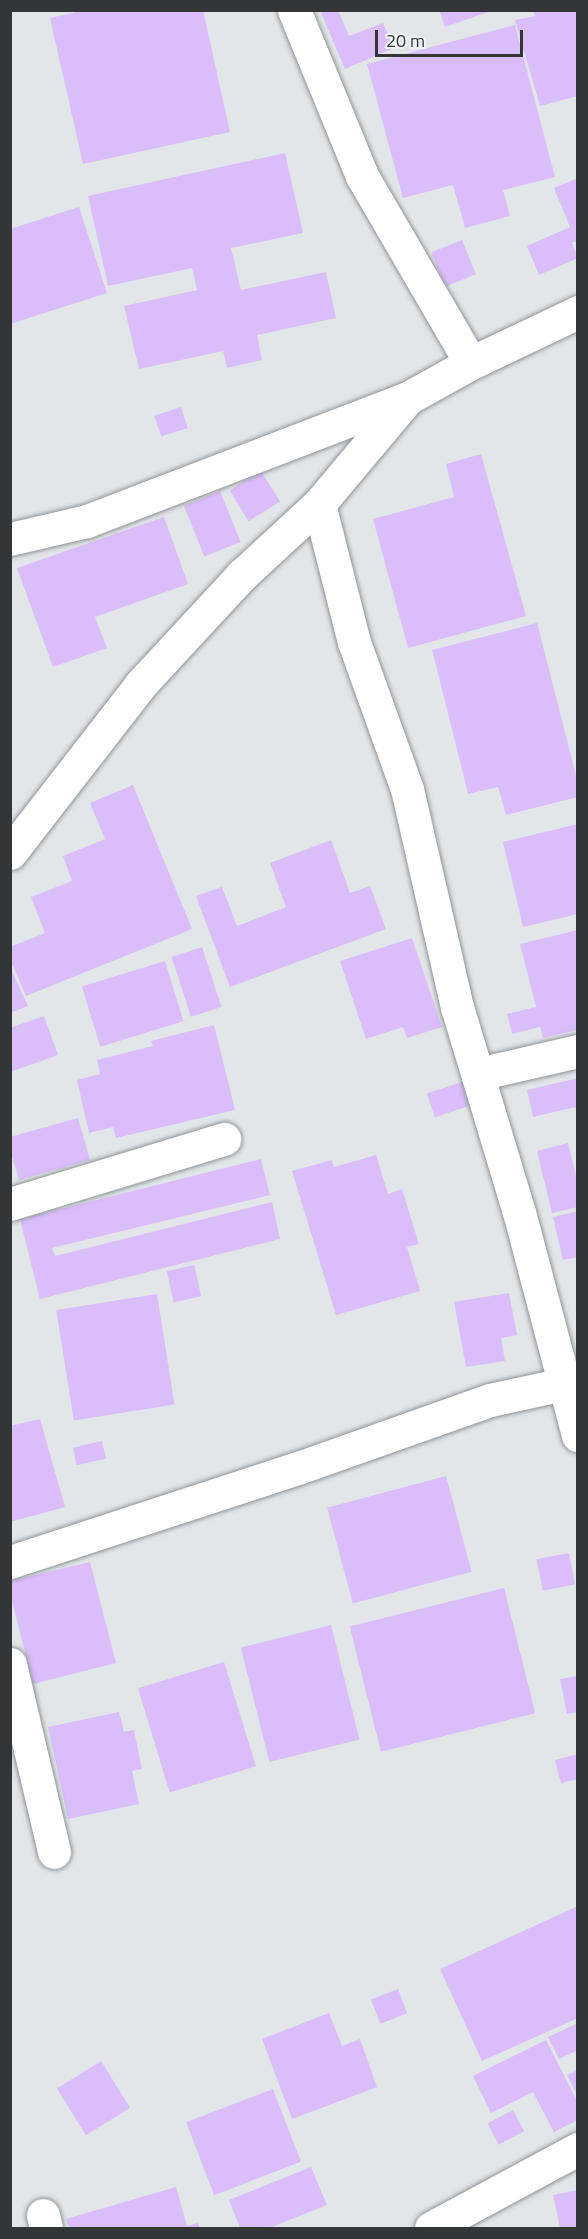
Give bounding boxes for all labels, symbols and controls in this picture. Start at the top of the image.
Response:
scale bar [378,18,526,56]
text: 20 m [386,27,425,54]

